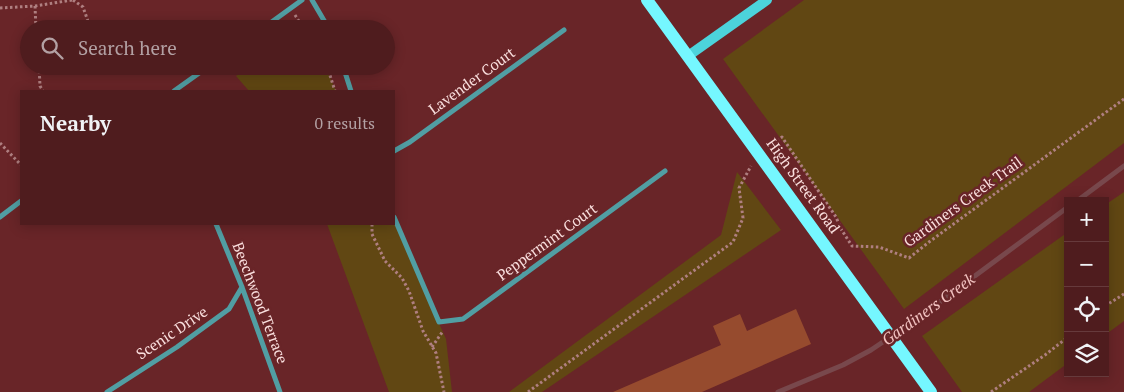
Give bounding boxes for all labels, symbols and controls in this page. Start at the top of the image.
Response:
search box [20,20,395,75]
icon: search [38,34,66,62]
text: Search here [78,35,177,60]
street label: Lavender Court [424,42,519,118]
text: Nearby [40,109,111,137]
text: 0 results [315,112,375,134]
street label: High Street Road [763,134,845,237]
street label: Gardiners Creek Trail [899,151,1026,251]
map controls [1064,197,1109,377]
button: + [1064,197,1109,242]
street label: Peppermint Court [492,198,601,284]
street label: Beechwood Terrace [229,239,293,366]
button: − [1064,242,1109,287]
water label: Gardiners Creek [877,268,979,350]
button: locate [1064,287,1109,332]
street label: Scenic Drive [132,301,211,363]
button: layers [1064,332,1109,377]

